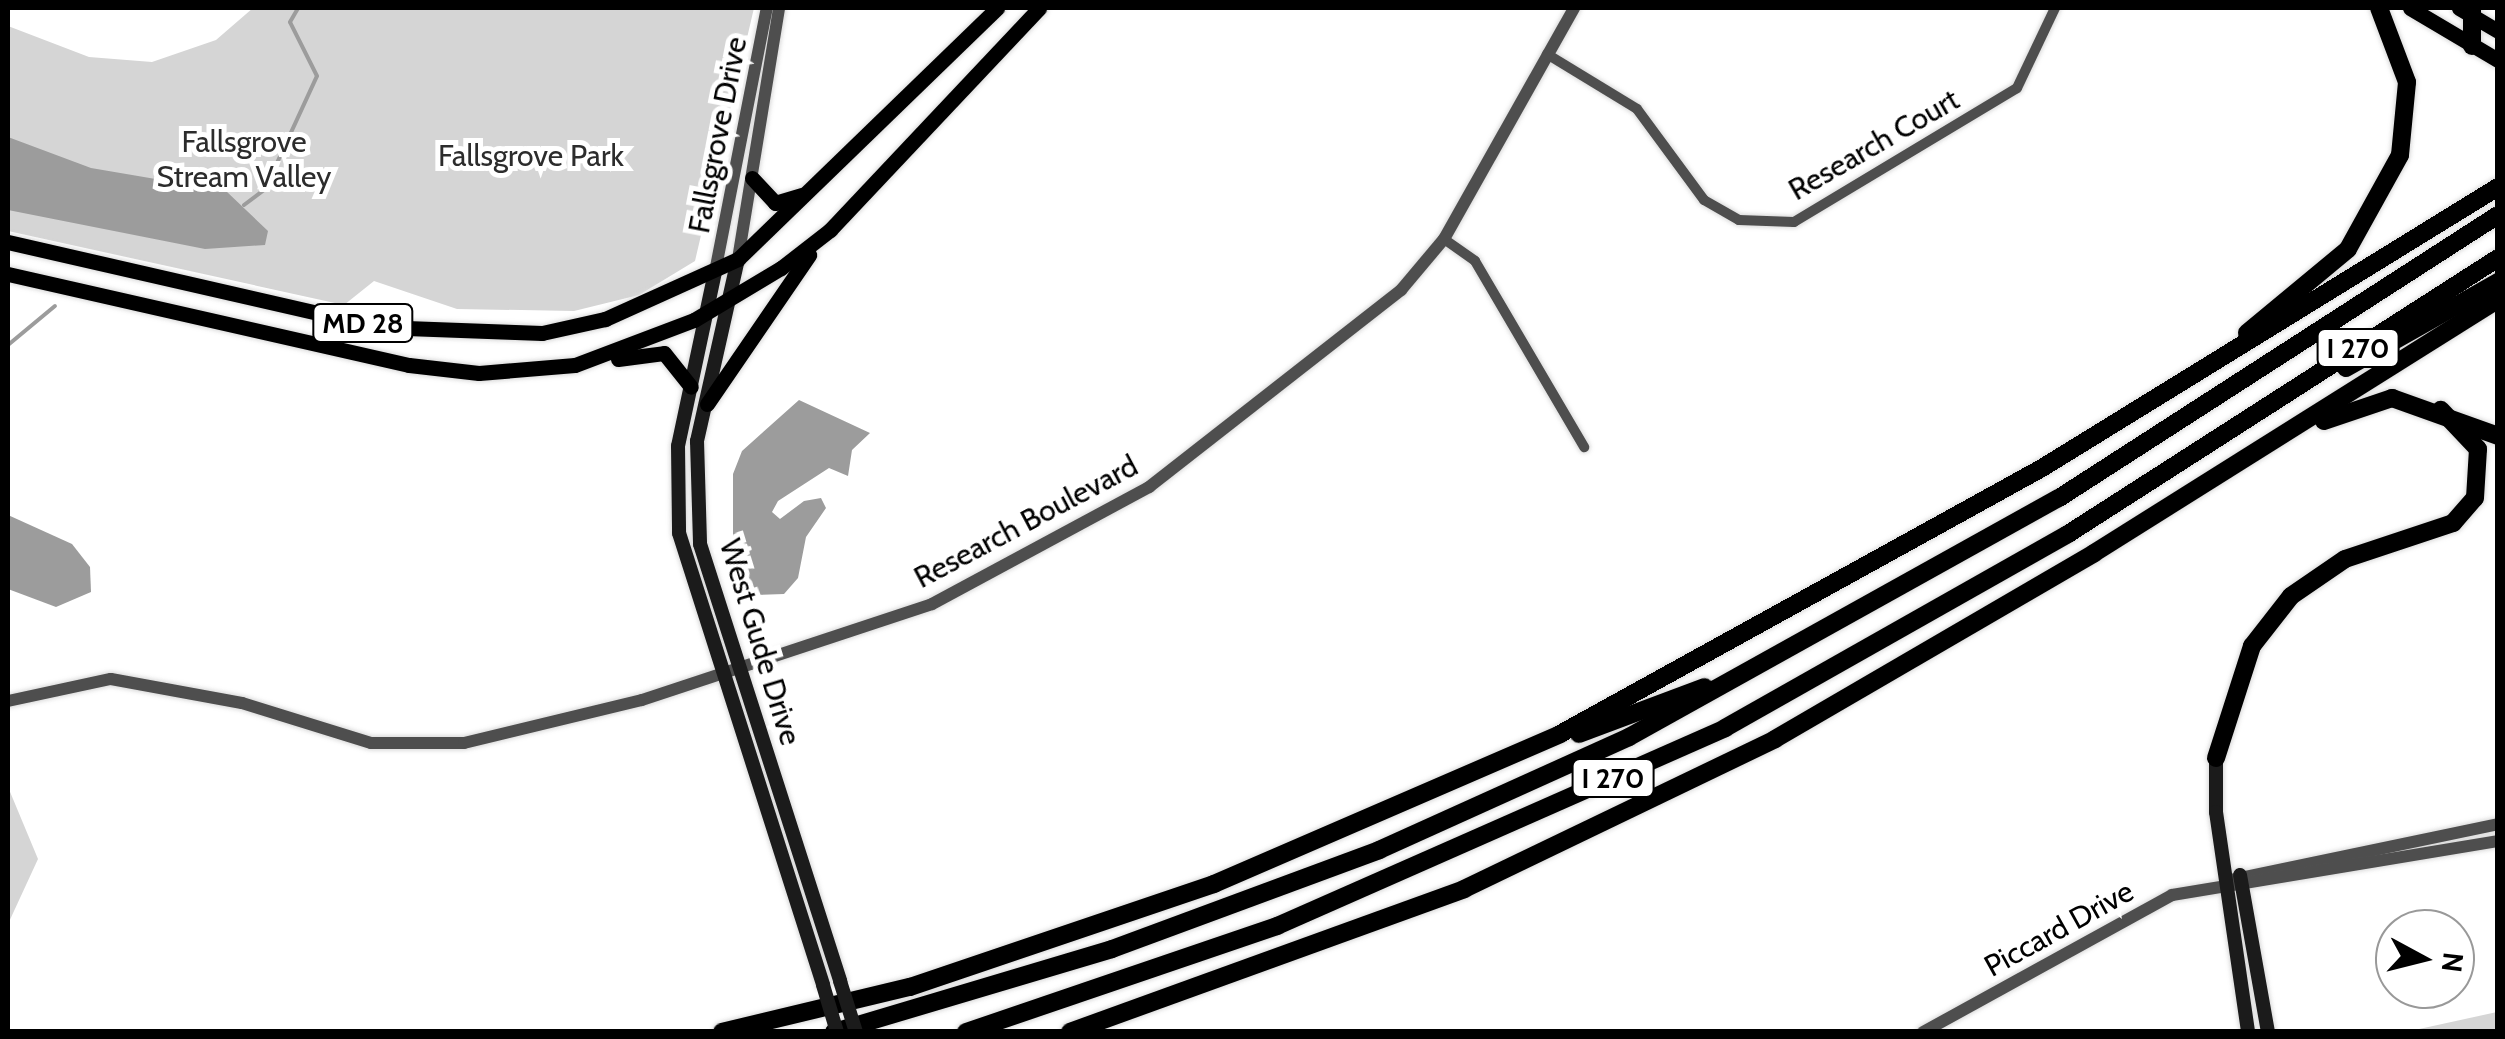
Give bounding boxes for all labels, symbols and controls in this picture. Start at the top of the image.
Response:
street label: Fallsgrove Drive [681,34,755,236]
street label: Research Court [1782,82,1966,208]
park label: Fallsgrove Stream Valley [157,124,331,194]
park label: Fallsgrove Park [438,138,624,174]
road number: MD 28 [310,300,416,346]
road number: I 270 [2316,325,2400,371]
street label: Research Boulevard [908,448,1144,596]
street label: West Gude Drive [712,535,808,749]
road number: I 270 [1570,755,1656,801]
street label: Piccard Drive [1978,873,2140,985]
north arrow [2375,909,2475,1009]
text: N [2435,951,2471,974]

